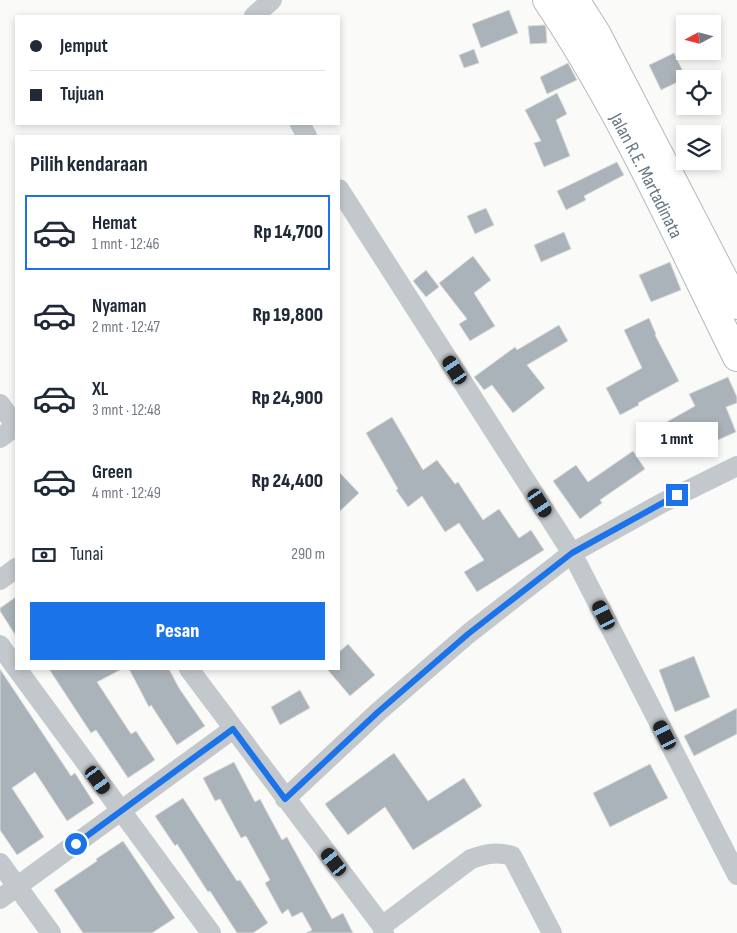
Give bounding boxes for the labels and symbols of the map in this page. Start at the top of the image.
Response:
north arrow [676,15,721,60]
street label: Jalan R.E. Martadinata [604,109,687,242]
car [440,353,469,387]
callout: 1 mnt [636,422,718,458]
route end [666,484,688,506]
car [525,486,554,520]
car [590,598,617,632]
car [651,718,678,752]
car [83,763,112,797]
route start [65,833,87,855]
car [318,846,349,878]

